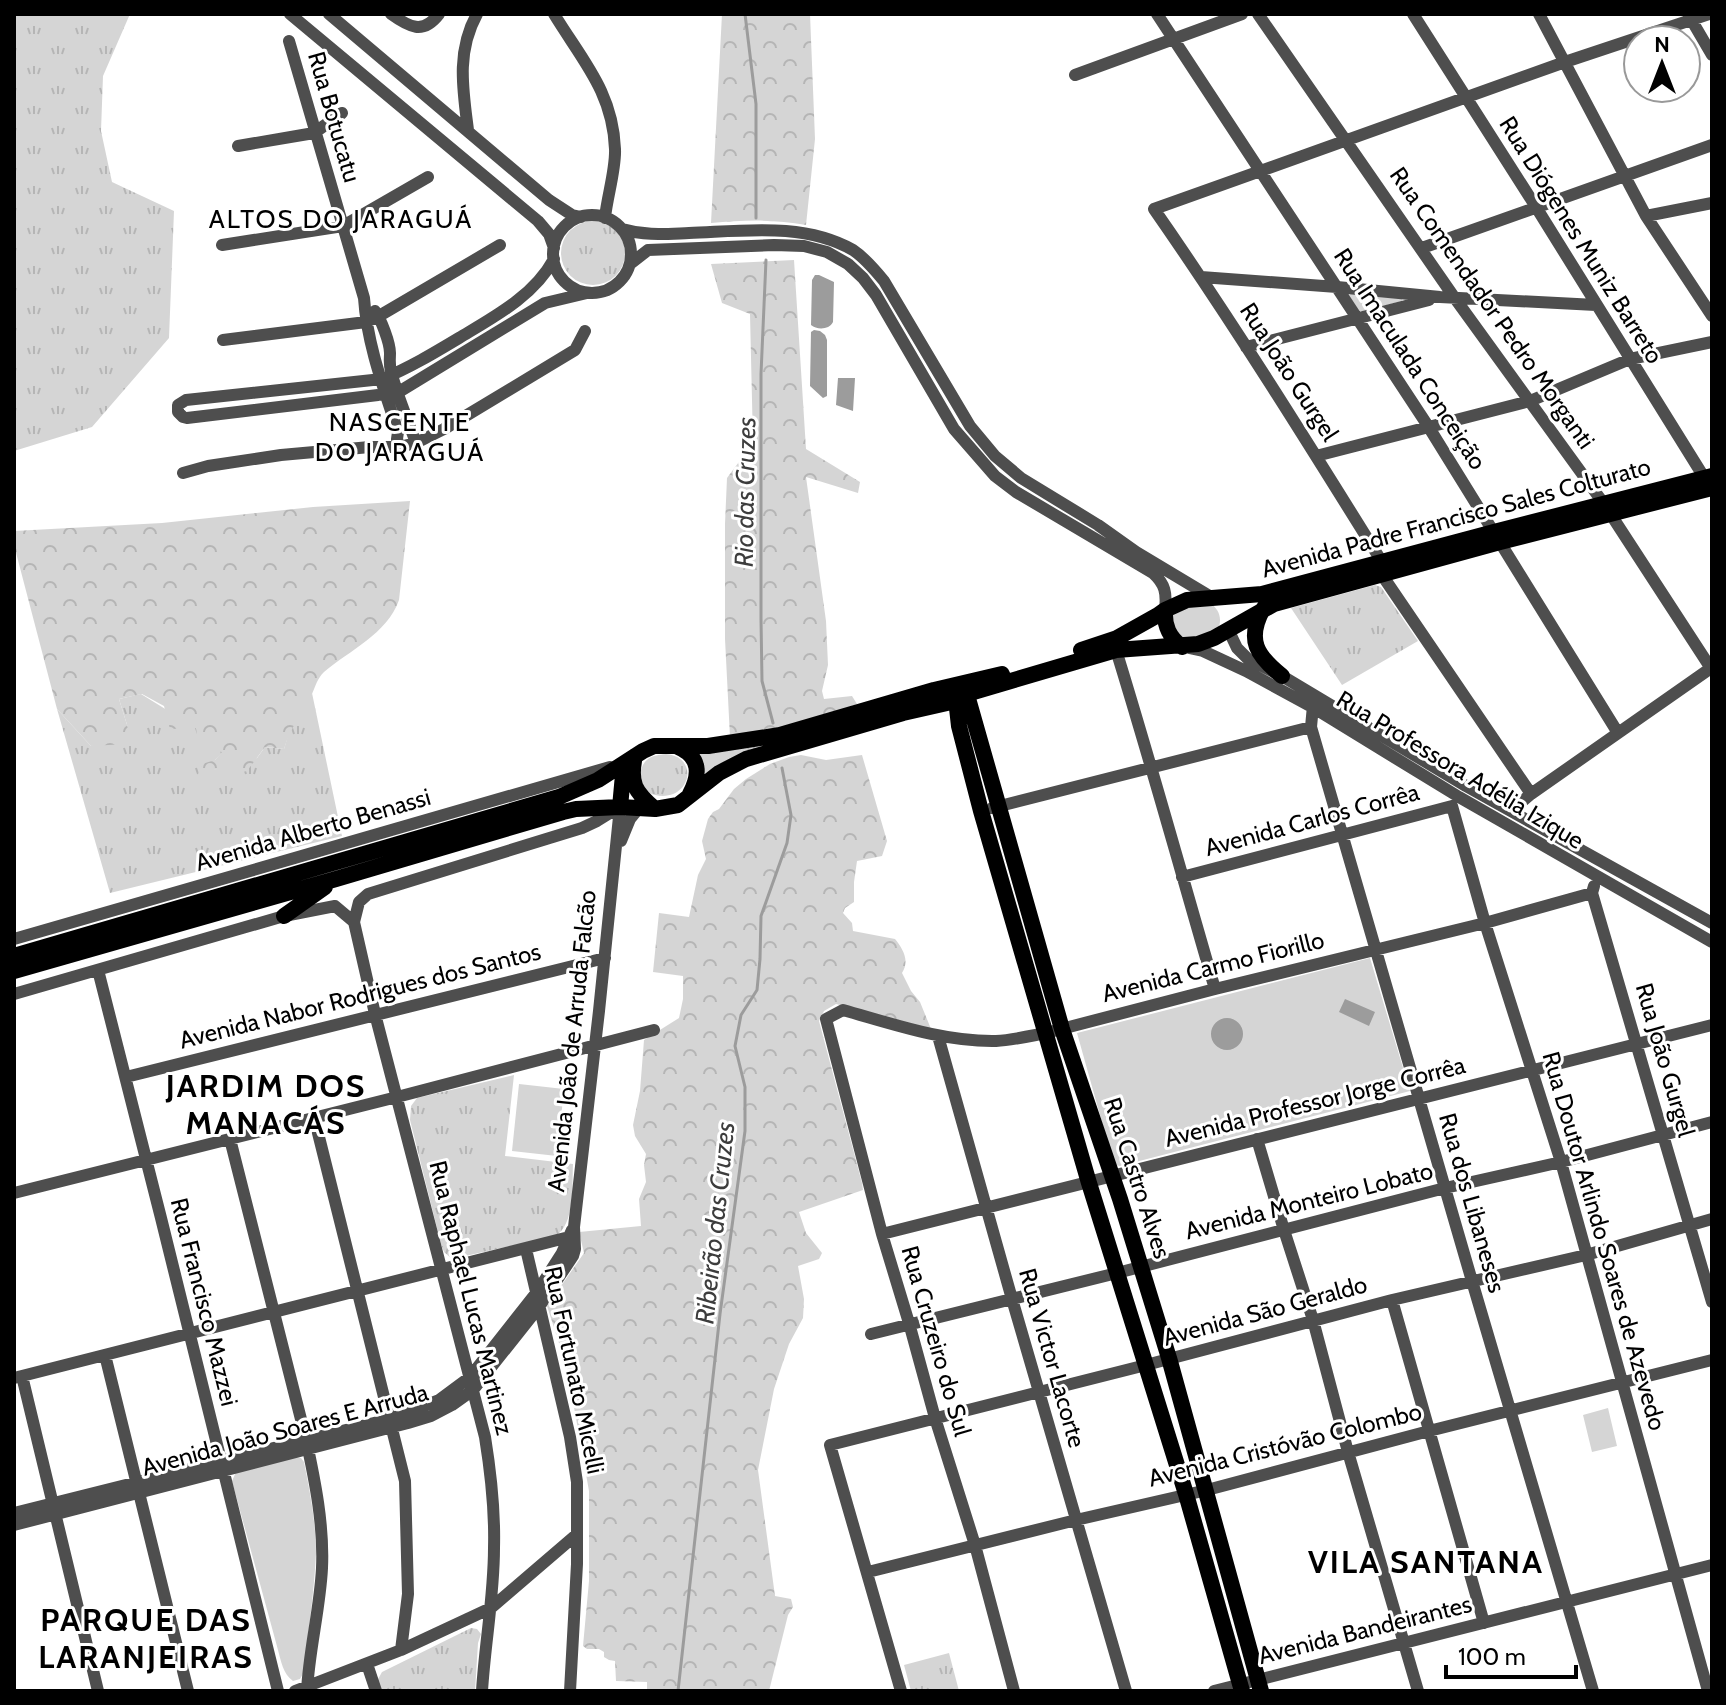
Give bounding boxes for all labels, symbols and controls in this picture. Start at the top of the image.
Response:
north arrow [1622,24,1702,104]
text: N [1654,31,1670,58]
street label: Rua Botucatu [302,48,367,186]
street label: Rua Diógenes Muniz Barreto [1493,111,1669,369]
street label: Rua Comendador Pedro Morganti [1384,161,1601,454]
district label: ALTOS DO JARAGUÁ [209,203,473,235]
street label: Rua Imaculada Conceição [1328,243,1493,475]
street label: Rua João Gurgel [1234,297,1345,446]
district label: NASCENTE DO JARAGUÁ [315,406,485,468]
water label: Rio das Cruzes [728,417,762,567]
street label: Avenida Padre Francisco Sales Colturato [1258,452,1653,583]
street label: Rua Professora Adélia Izique [1331,684,1589,855]
street label: Avenida Carlos Corrêa [1201,777,1423,862]
street label: Avenida Alberto Benassi [192,782,434,877]
street label: Avenida João de Arruda Falcão [541,889,602,1193]
street label: Avenida Carmo Fiorillo [1099,925,1327,1008]
street label: Avenida Nabor Rodrigues dos Santos [176,937,544,1055]
street label: Rua João Gurgel [1630,980,1701,1140]
street label: Rua Doutor Arlindo Soares de Azevedo [1536,1048,1673,1433]
street label: Avenida Professor Jorge Corrêa [1162,1050,1469,1153]
district label: JARDIM DOS MANACÁS [165,1066,366,1142]
street label: Rua Castro Alves [1098,1094,1177,1262]
street label: Rua dos Libaneses [1433,1110,1512,1296]
water label: Ribeirão das Cruzes [688,1120,742,1326]
street label: Avenida Monteiro Lobato [1182,1156,1436,1245]
street label: Rua Raphael Lucas Martinez [423,1158,520,1438]
street label: Rua Francisco Mazzei [165,1195,244,1409]
street label: Rua Cruzeiro do Sul [895,1242,978,1440]
street label: Rua Fortunato Micelli [538,1263,611,1476]
street label: Rua Victor Lacorte [1013,1265,1092,1451]
street label: Avenida São Geraldo [1160,1269,1370,1352]
street label: Avenida João Soares E Arruda [138,1377,432,1482]
street label: Avenida Cristóvão Colombo [1145,1397,1424,1493]
district label: VILA SANTANA [1308,1542,1544,1581]
street label: Avenida Bandeirantes [1255,1589,1475,1670]
district label: PARQUE DAS LARANJEIRAS [38,1600,254,1676]
scale bar [1446,1629,1576,1679]
text: 100 m [1458,1642,1526,1671]

